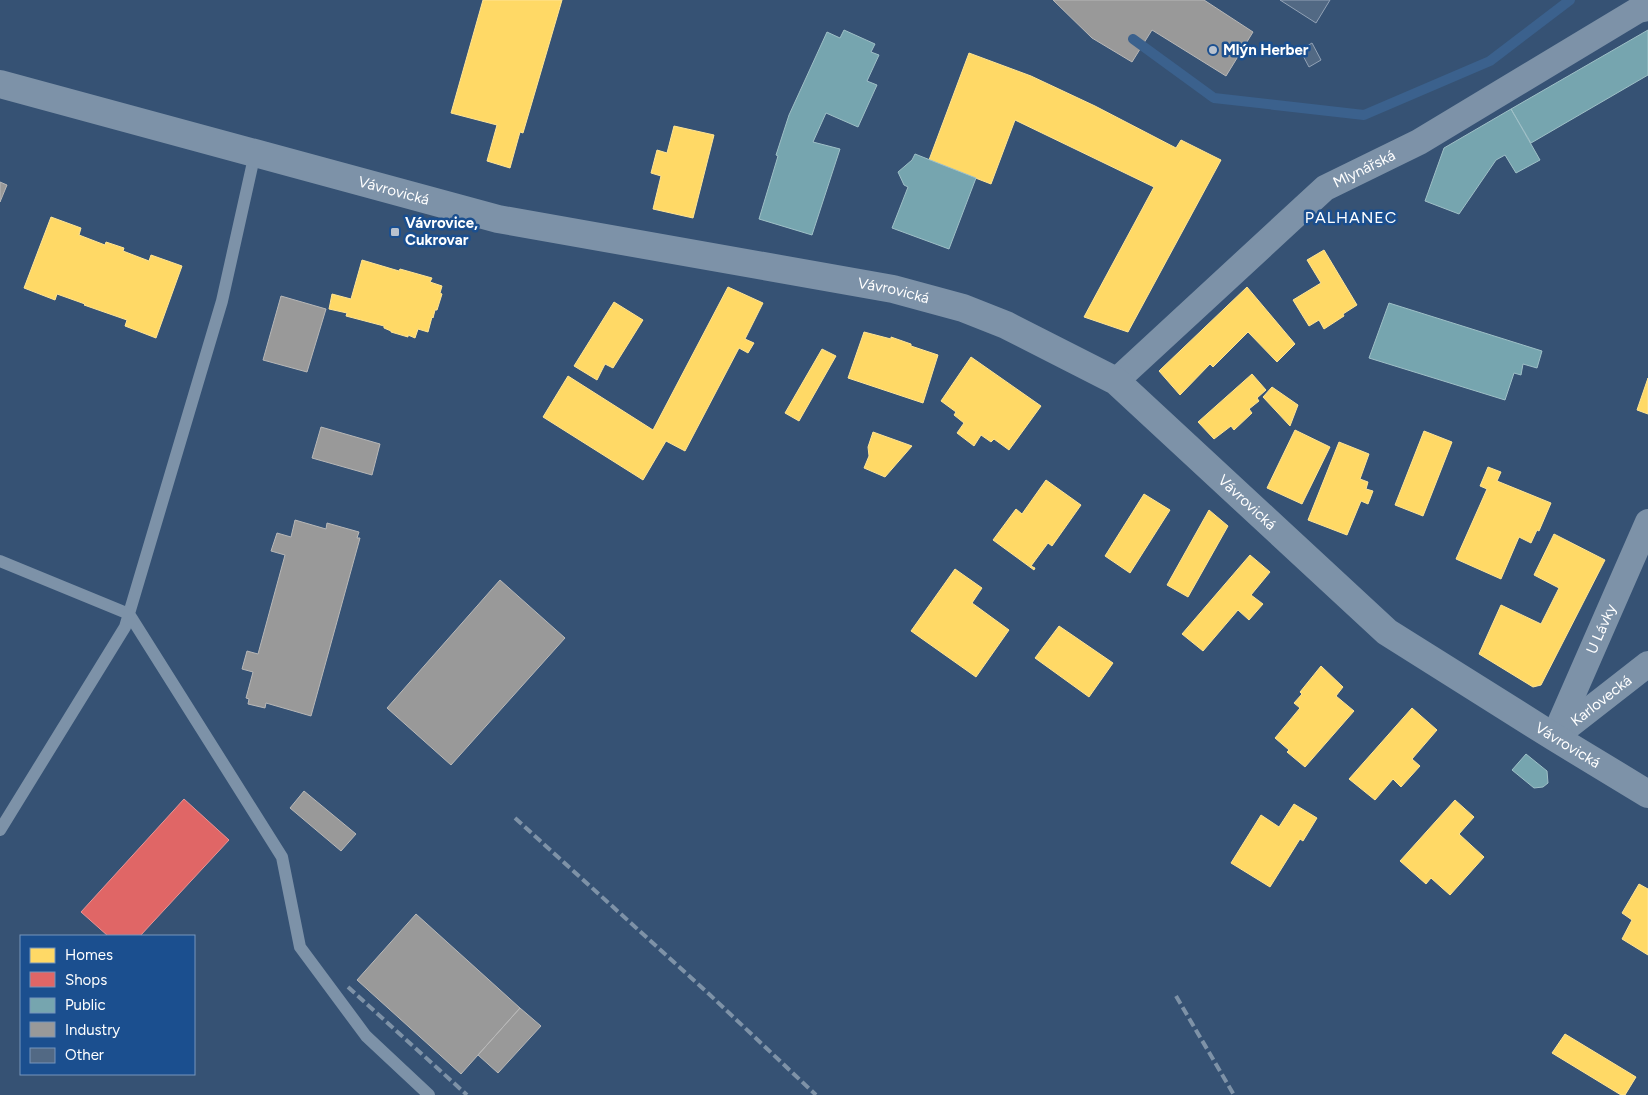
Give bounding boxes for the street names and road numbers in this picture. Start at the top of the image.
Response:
street label: Mlynářská [1330,146,1398,192]
street label: Vávrovická [356,173,431,209]
street label: Vávrovická [856,274,931,307]
street label: Vávrovická [1214,471,1280,534]
street label: U Lávky [1582,601,1620,657]
street label: Karlovecká [1567,671,1635,730]
street label: Vávrovická [1532,719,1604,772]

